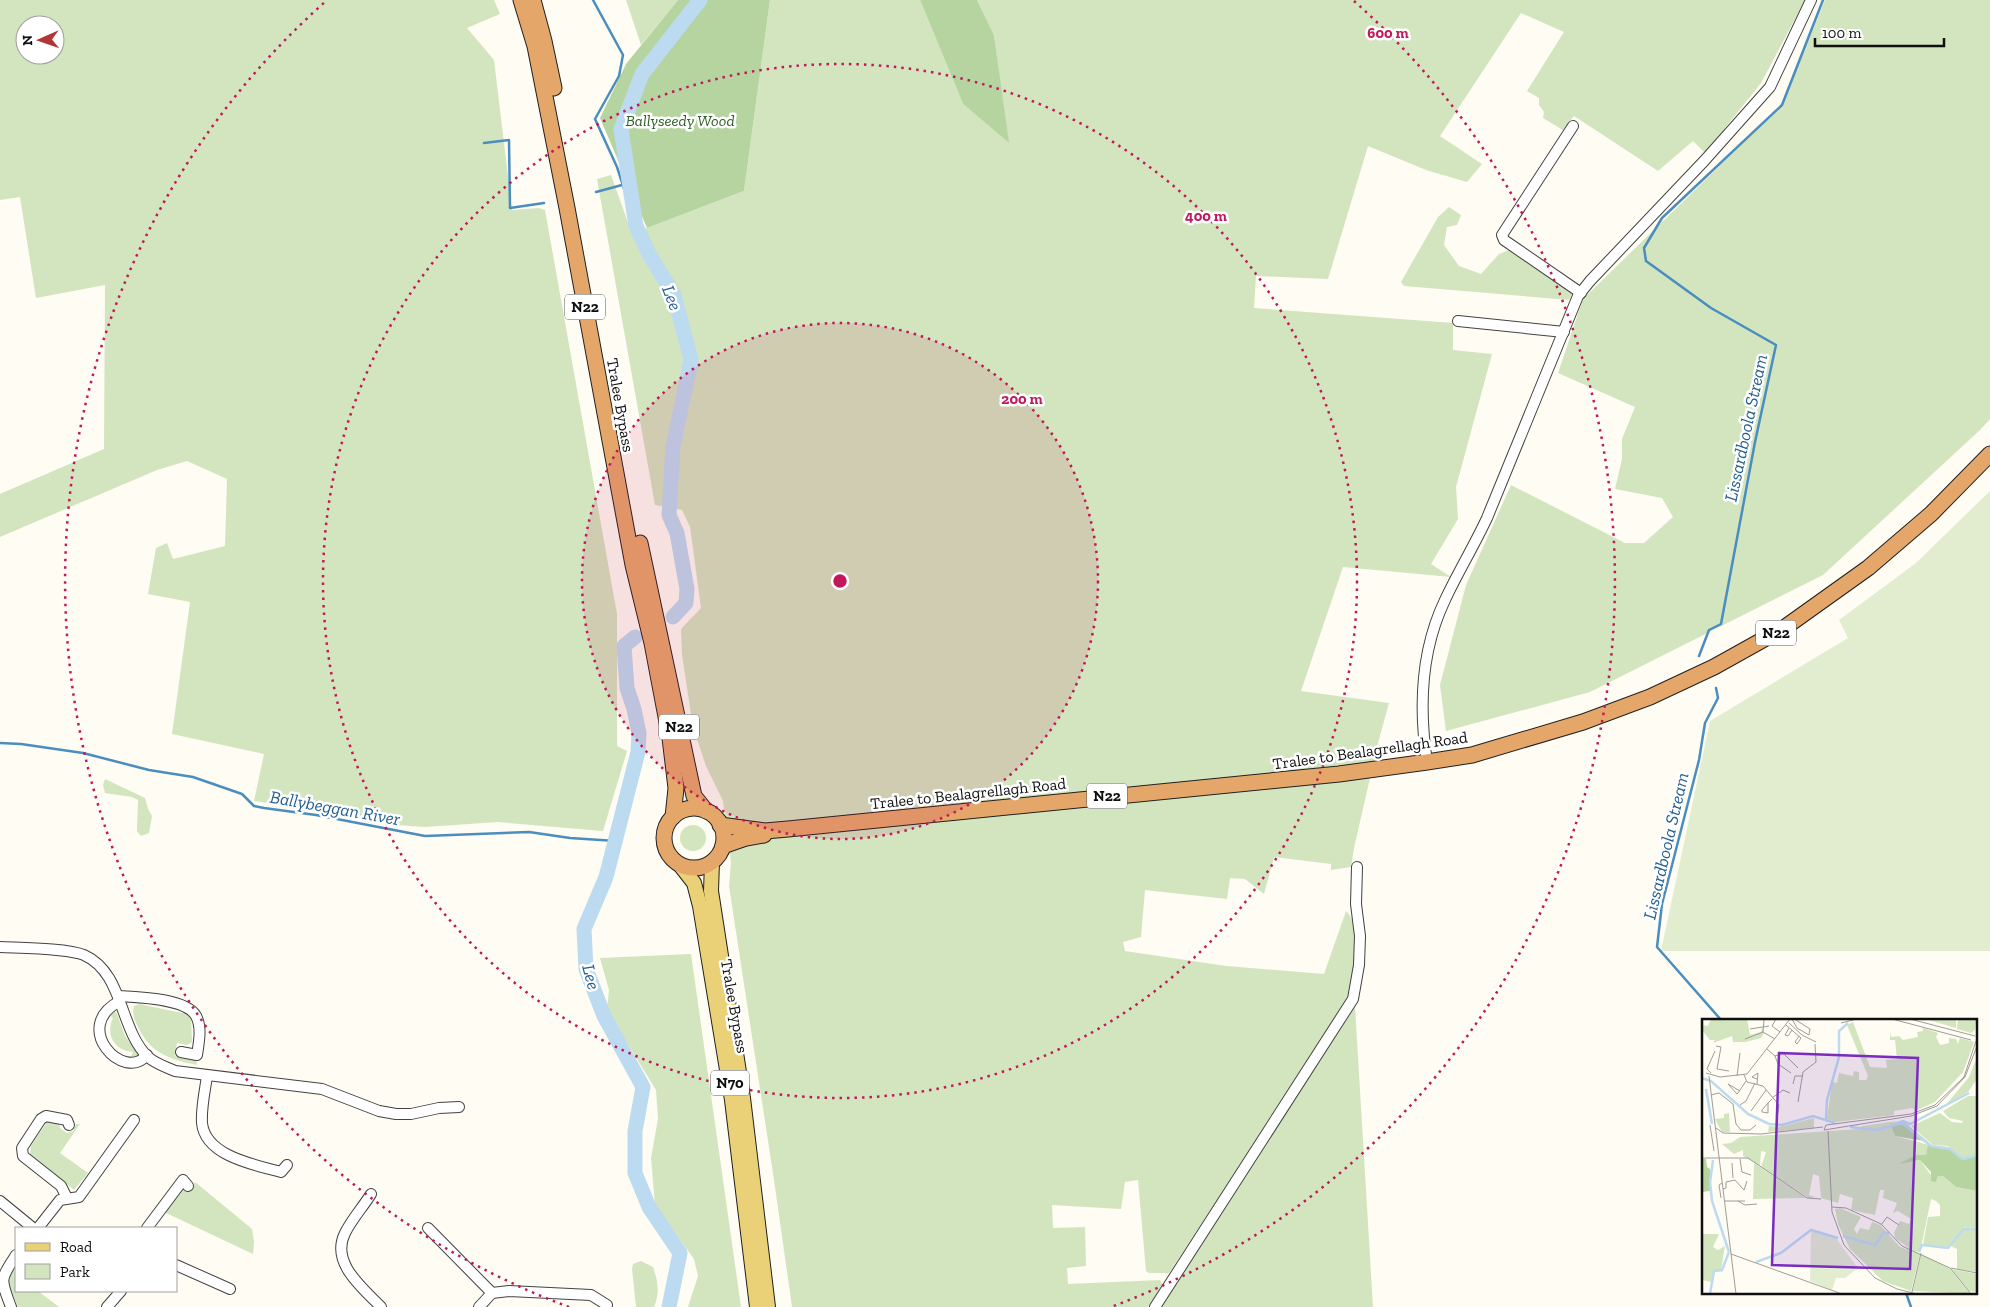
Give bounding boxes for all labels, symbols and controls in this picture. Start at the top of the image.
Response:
north arrow [15,15,65,65]
scale bar [1815,15,1944,47]
text: 600 m [1367,24,1409,42]
text: 100 m [1822,24,1861,42]
text: N [19,34,36,46]
park label: Ballyseedy Wood [625,111,735,130]
text: 400 m [1185,207,1227,225]
water label: Lee [657,282,687,314]
road number: N22 [565,294,605,320]
water label: Lissardboola Stream [1720,352,1772,504]
street label: Tralee Bypass [603,357,638,454]
text: 200 m [1001,390,1043,408]
centre of rings [831,572,849,590]
road number: N22 [1756,620,1796,646]
road number: N22 [659,714,699,740]
street label: Tralee to Bealagrellagh Road [1271,727,1469,774]
water label: Lissardboola Stream [1638,770,1694,922]
street label: Tralee to Bealagrellagh Road [869,774,1067,813]
road number: N22 [1087,784,1127,808]
water label: Ballybeggan River [268,786,403,830]
street label: Tralee Bypass [717,958,752,1055]
water label: Lee [577,962,605,992]
inset map [1702,1019,1978,1294]
road number: N70 [711,1070,749,1096]
legend [15,1227,178,1292]
text: Road [60,1238,93,1256]
text: Park [60,1263,90,1281]

